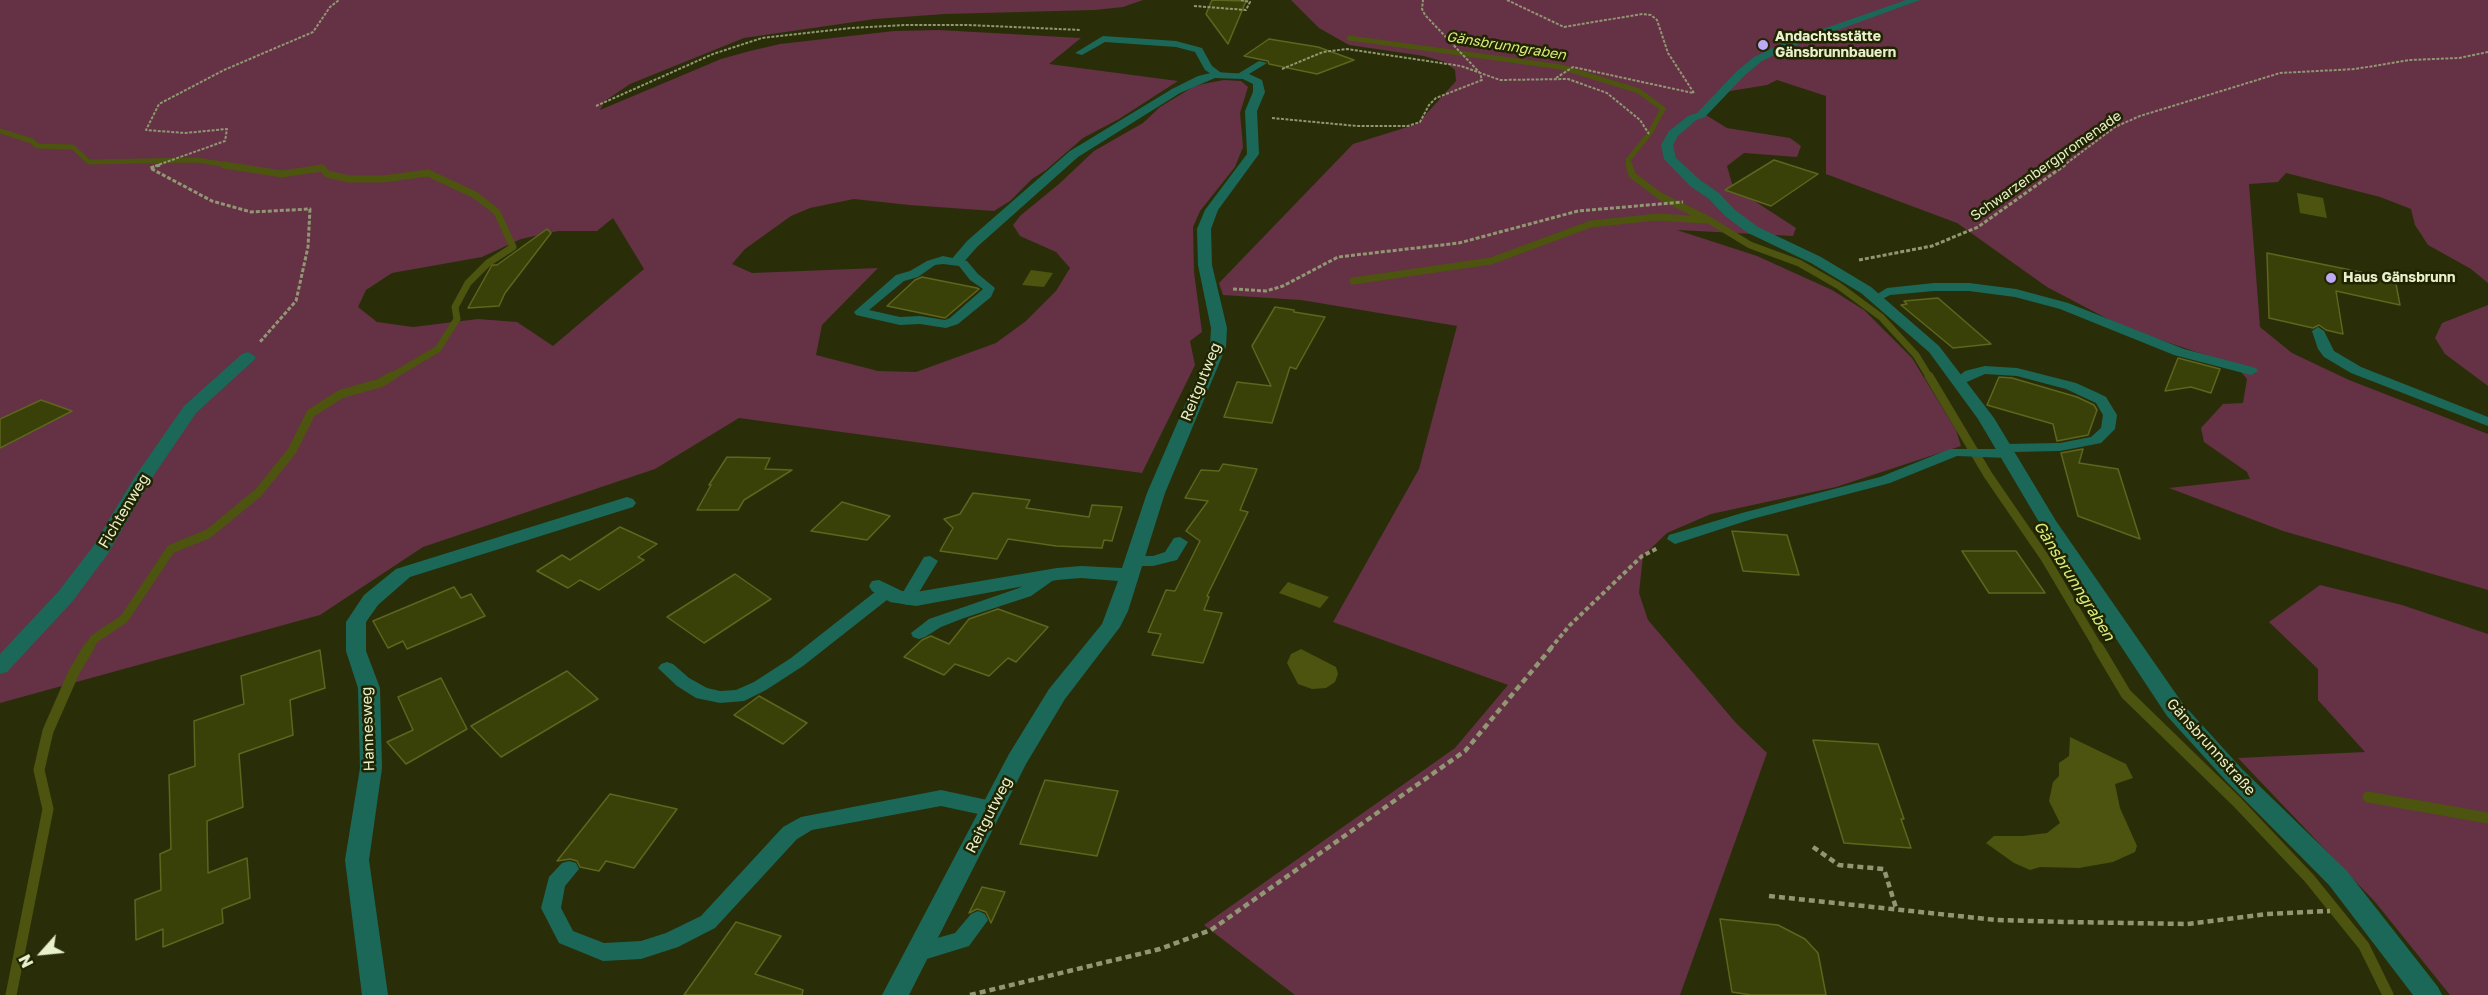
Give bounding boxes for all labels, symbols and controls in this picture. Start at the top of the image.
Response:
water label: Gänsbrunngraben [1445,28,1567,64]
place label: Andachtsstätte Gänsbrunnbauern [1775,29,1896,62]
marker: Andachtsstätte Gänsbrunnbauern [1756,38,1770,52]
street label: Schwarzenbergpromenade [1967,107,2125,225]
place label: Haus Gänsbrunn [2343,270,2455,286]
marker: Haus Gänsbrunn [2324,271,2338,285]
street label: Reitgutweg [1177,340,1225,424]
street label: Fichtenweg [95,470,153,552]
water label: Gänsbrunngraben [2029,517,2119,645]
street label: Hannesweg [358,686,378,772]
street label: Gänsbrunnstraße [2163,695,2259,799]
street label: Reitgutweg [962,774,1016,856]
north arrow [12,923,72,983]
text: N [14,951,38,971]

